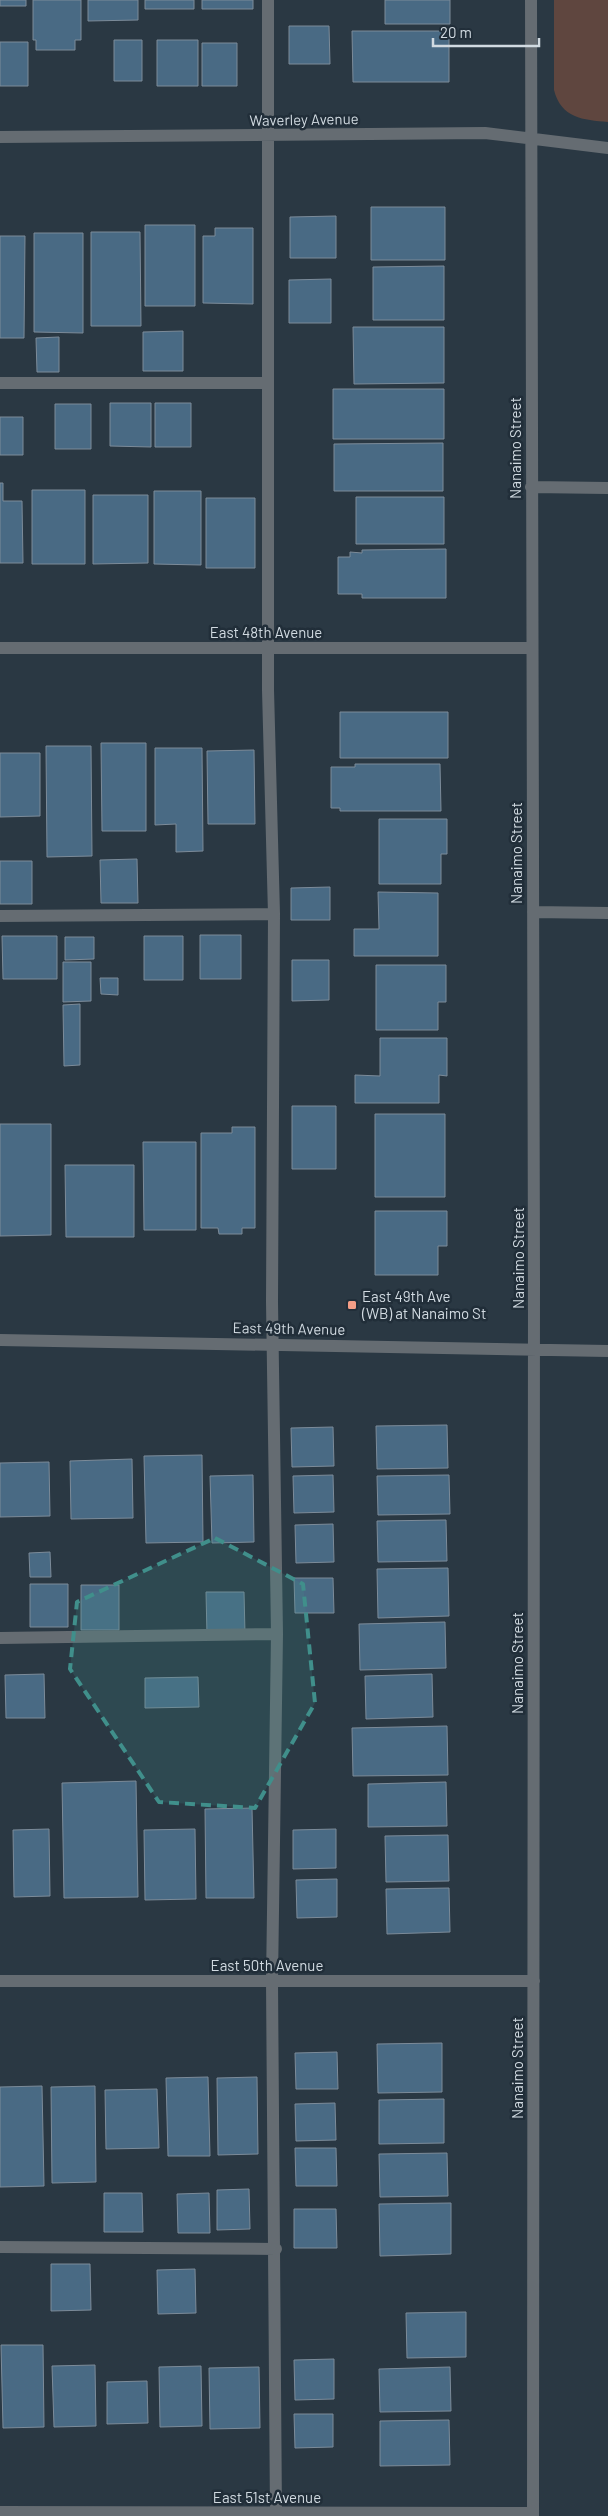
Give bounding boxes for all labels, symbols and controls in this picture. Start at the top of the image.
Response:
scale bar [433,15,539,47]
text: 20 m [440,23,472,41]
street label: Waverley Avenue [249,109,359,129]
street label: Nanaimo Street [506,397,524,499]
street label: East 48th Avenue [210,623,322,641]
street label: Nanaimo Street [507,802,525,904]
street label: Nanaimo Street [509,1207,527,1309]
place label: East 49th Ave (WB) at Nanaimo St [361,1287,486,1322]
marker: East 49th Ave (WB) at Nanaimo St [346,1299,358,1311]
street label: East 49th Avenue [232,1318,346,1338]
street label: Nanaimo Street [508,1612,526,1714]
street label: East 50th Avenue [211,1956,323,1974]
street label: Nanaimo Street [508,2017,526,2119]
street label: East 51st Avenue [213,2488,321,2506]

